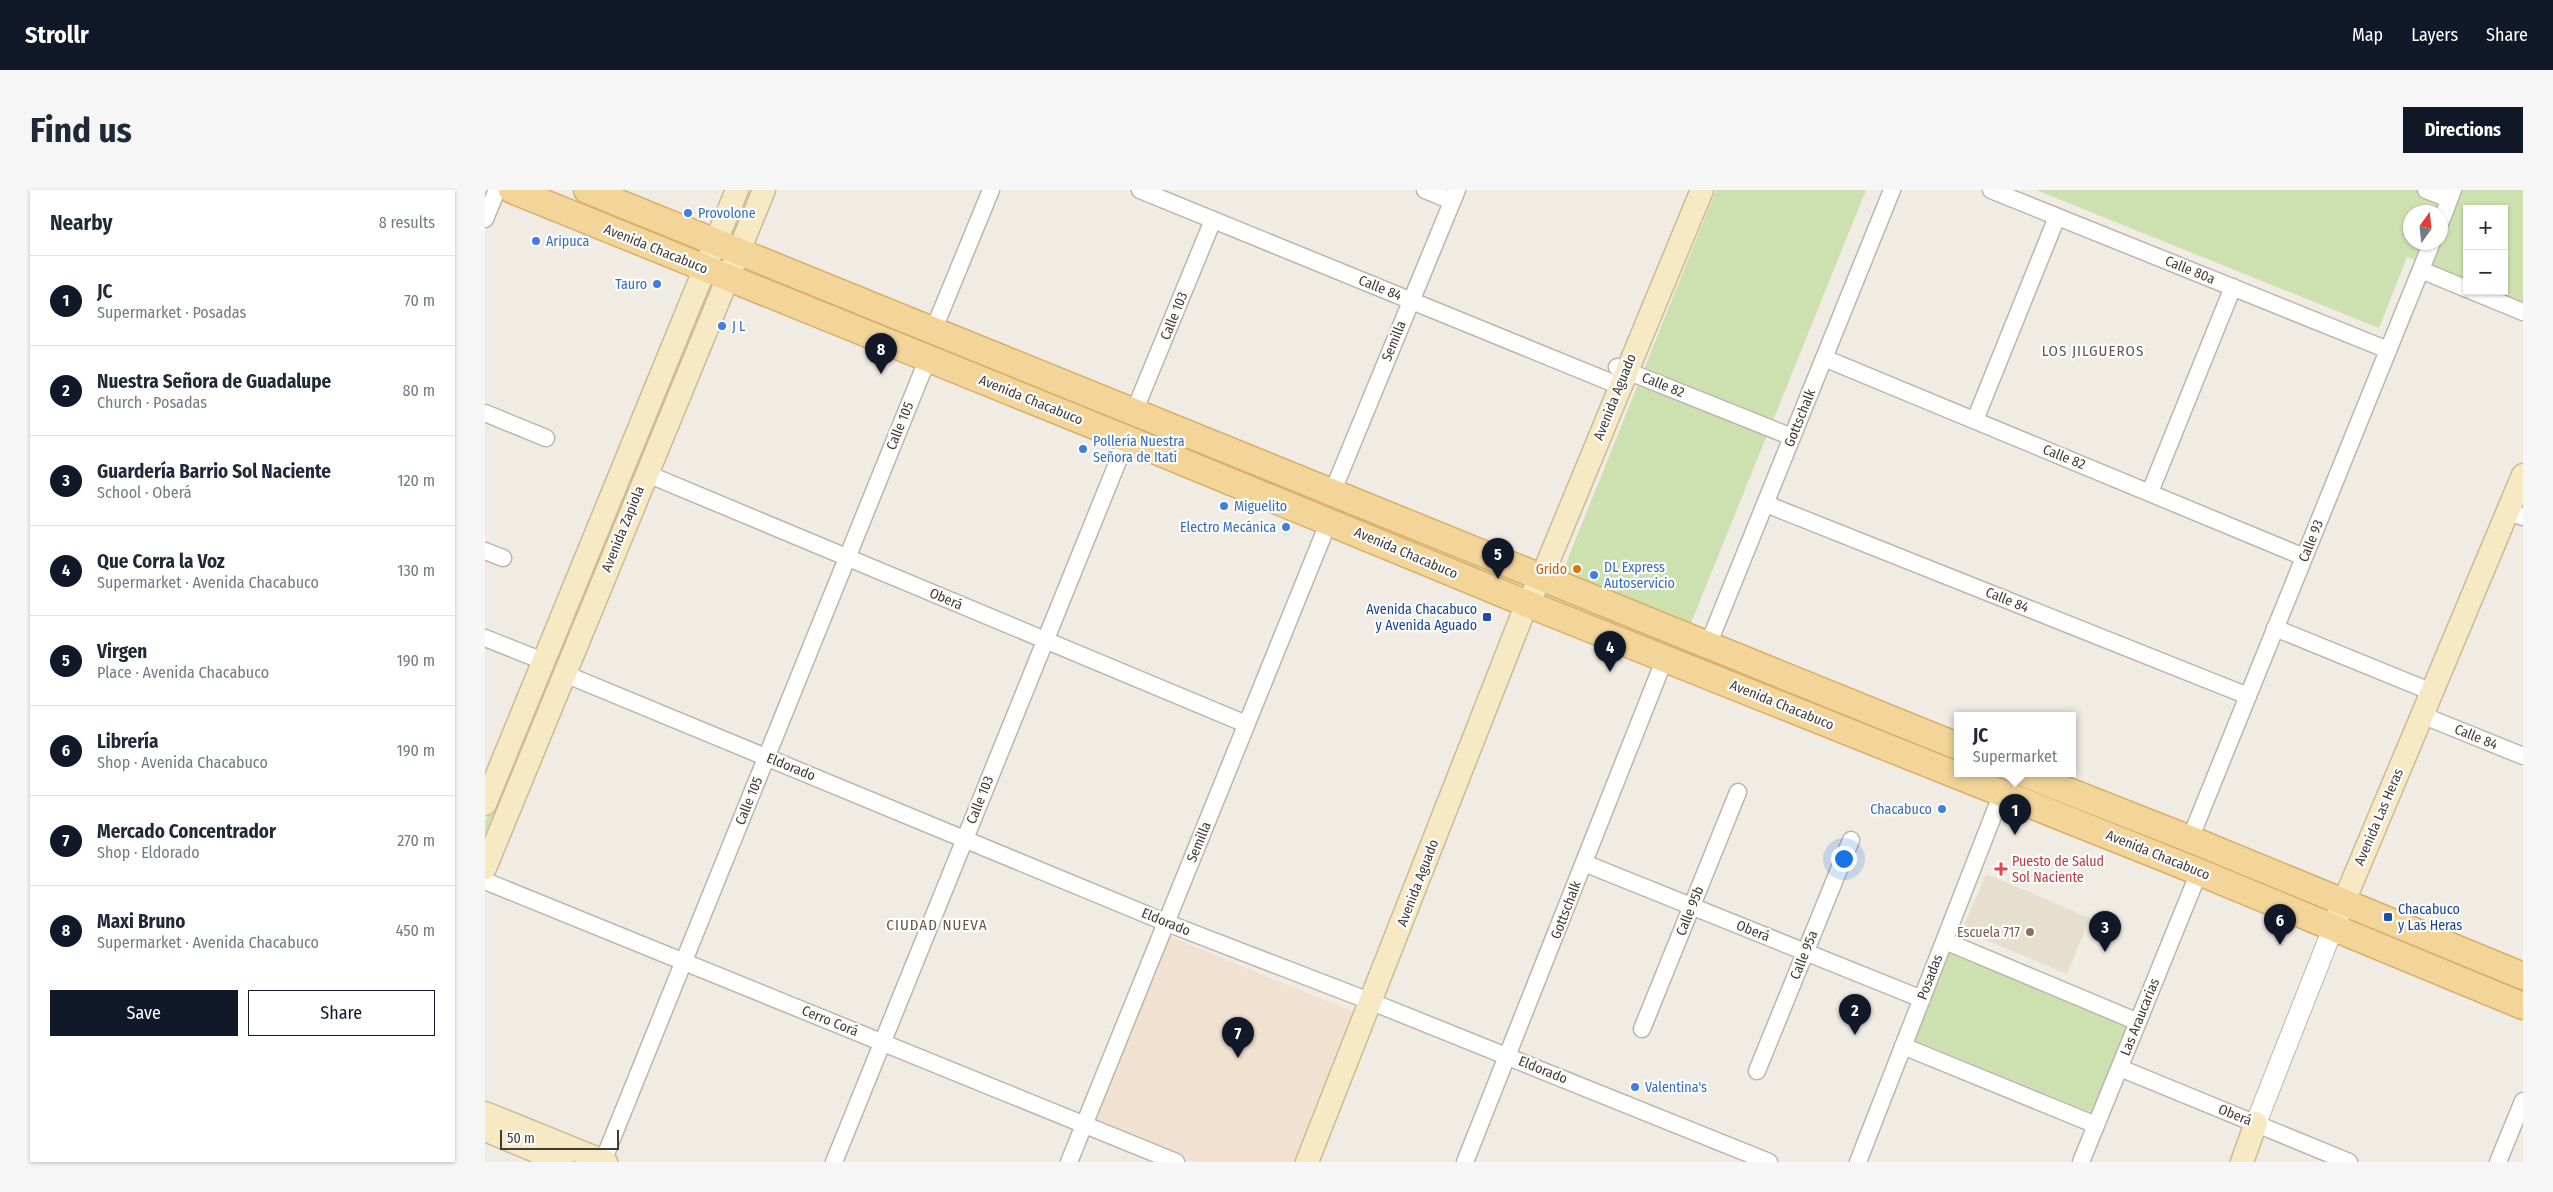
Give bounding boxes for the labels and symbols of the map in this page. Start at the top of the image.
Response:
place label: Provolone [698,205,756,222]
north arrow [2403,205,2448,250]
marker: Provolone [682,207,694,219]
street label: Avenida Chacabuco [601,220,711,278]
place label: Aripuca [546,233,589,250]
marker: Aripuca [530,235,542,247]
street label: Calle 80a [2163,252,2218,288]
street label: Calle 84 [1356,272,1404,304]
place label: Tauro [615,276,647,293]
marker: Tauro [651,278,663,290]
street label: Calle 103 [1157,290,1191,342]
place label: J L [732,318,745,335]
street label: Semilla [1378,318,1410,364]
marker: J L [716,320,728,332]
pin: 8 [865,333,897,374]
district label: LOS JILGUEROS [2042,342,2144,360]
street label: Avenida Aguado [1590,351,1640,443]
street label: Calle 82 [1639,369,1687,401]
street label: Avenida Chacabuco [976,371,1086,429]
street label: Gottschalk [1781,386,1819,449]
street label: Calle 105 [883,399,917,453]
place label: Pollería Nuestra Señora de Itatí [1093,433,1185,466]
street label: Calle 82 [2040,441,2088,473]
marker: Pollería Nuestra Señora de Itatí [1077,443,1089,455]
street label: Avenida Zapiola [598,483,648,574]
place label: Miguelito [1234,498,1287,515]
marker: Miguelito [1218,500,1230,512]
street label: Calle 93 [2295,517,2327,565]
place label: Electro Mecánica [1180,519,1276,536]
marker: Electro Mecánica [1280,521,1292,533]
street label: Avenida Chacabuco [1352,524,1460,582]
pin: 5 [1482,538,1514,579]
place label: DL Express Autoservicio [1604,559,1675,592]
place label: Grido [1536,561,1567,578]
marker: Grido [1571,563,1583,575]
marker: DL Express Autoservicio [1588,569,1600,581]
street label: Oberá [927,584,965,614]
street label: Calle 84 [1983,584,2031,616]
place label: Avenida Chacabuco y Avenida Aguado [1366,601,1477,634]
marker: Avenida Chacabuco y Avenida Aguado [1481,611,1493,623]
pin: 4 [1594,631,1626,672]
street label: Avenida Chacabuco [1727,676,1837,734]
street label: Calle 84 [2452,721,2500,753]
street label: Eldorado [764,750,818,784]
street label: Avenida Las Heras [2351,766,2407,868]
street label: Calle 105 [732,774,766,828]
street label: Calle 103 [963,774,997,826]
pin: 1 [1999,794,2031,835]
place label: Chacabuco [1870,801,1932,818]
marker: Chacabuco [1936,803,1948,815]
street label: Semilla [1183,819,1215,865]
street label: Avenida Chacabuco [2103,826,2213,884]
street label: Avenida Aguado [1394,837,1442,929]
your location [1831,846,1857,872]
place label: Puesto de Salud Sol Naciente [2012,853,2104,886]
marker: Puesto de Salud Sol Naciente [1994,862,2008,876]
street label: Gottschalk [1547,878,1585,941]
street label: Calle 95b [1672,884,1708,938]
place label: Chacabuco y Las Heras [2398,901,2462,934]
pin: 6 [2264,904,2296,945]
street label: Eldorado [1139,905,1193,939]
pin: 3 [2089,911,2121,952]
marker: Chacabuco y Las Heras [2382,911,2394,923]
district label: CIUDAD NUEVA [886,916,988,934]
street label: Oberá [1734,917,1772,945]
place label: Escuela 717 [1957,924,2020,941]
marker: Escuela 717 [2024,926,2036,938]
street label: Calle 95a [1787,928,1822,982]
street label: Posadas [1914,952,1946,1002]
street label: Las Araucarias [2117,976,2163,1058]
pin: 2 [1839,994,1871,1035]
street label: Cerro Corá [799,1002,861,1040]
pin: 7 [1222,1017,1254,1058]
street label: Eldorado [1516,1053,1570,1087]
place label: Valentina's [1645,1079,1707,1096]
marker: Valentina's [1629,1081,1641,1093]
street label: Oberá [2216,1101,2254,1129]
scale bar [500,1127,619,1150]

